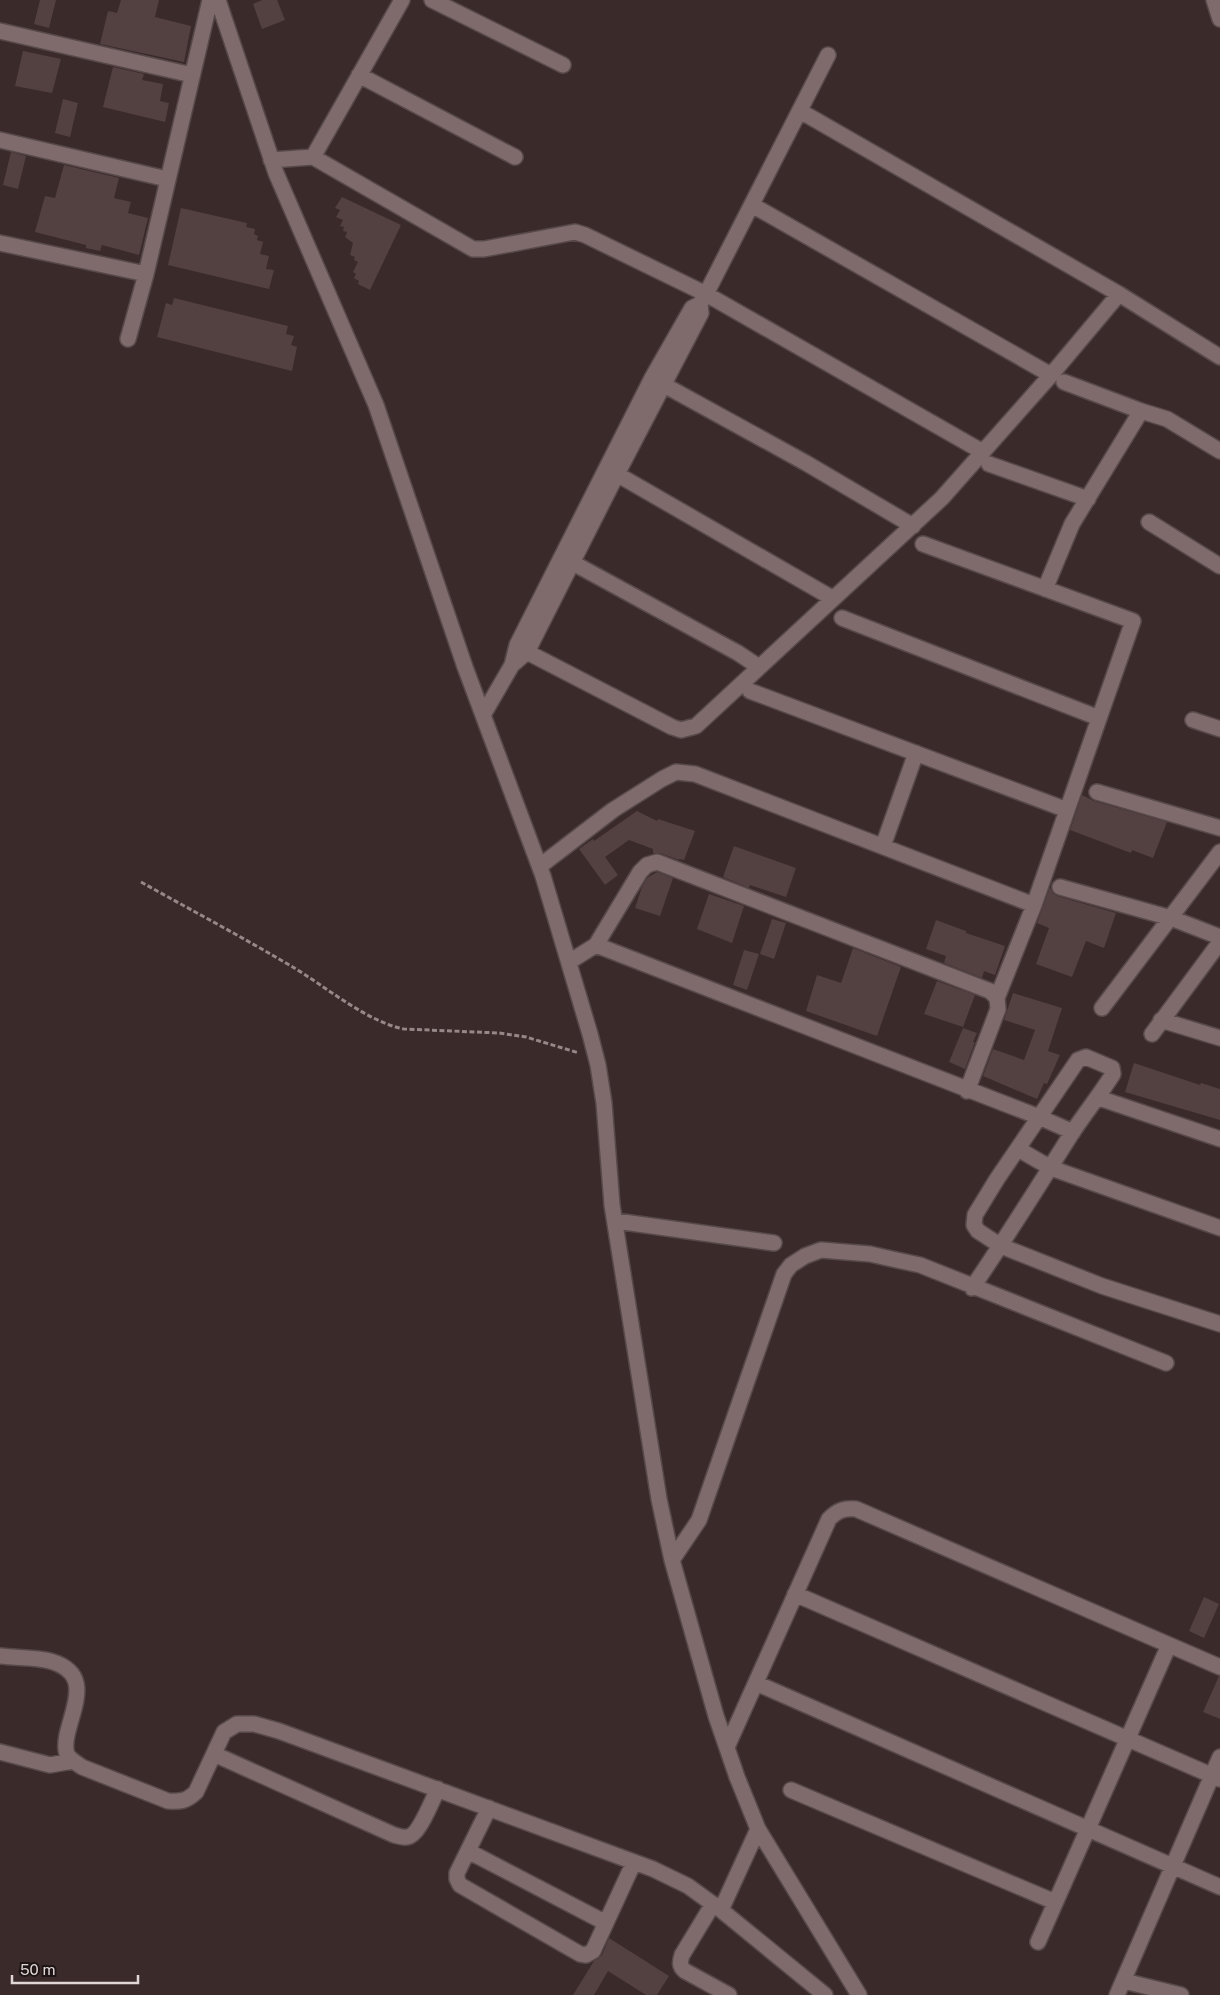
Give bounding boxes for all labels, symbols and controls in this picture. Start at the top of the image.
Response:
scale bar [12,1952,139,1984]
text: 50 m [20,1961,55,1978]

